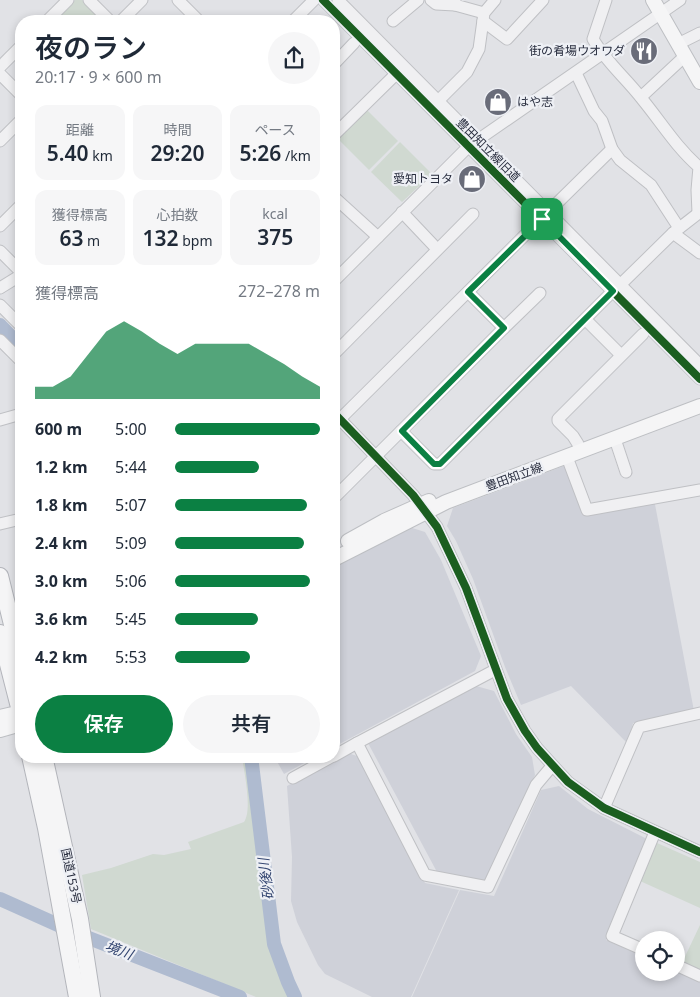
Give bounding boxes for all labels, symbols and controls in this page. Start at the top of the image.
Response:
text: 夜のラン [35,28,147,66]
button: share [268,32,320,84]
restaurant icon: 街の肴場ウオワダ [629,36,659,66]
place label: 街の肴場ウオワダ [529,42,625,59]
text: 20:17 · 9 × 600 m [35,66,162,88]
shop icon: はや志 [483,87,513,117]
place label: はや志 [517,93,553,110]
street label: 豊田知立線旧道 [453,114,524,185]
text: 距離 [66,120,94,139]
text: 時間 [163,120,191,139]
text: ペース [255,120,296,139]
text: 5.40 [47,139,89,167]
text: 29:20 [151,139,204,167]
text: 5:26 [240,139,281,167]
text: km [89,146,113,165]
text: /km [281,146,311,165]
shop icon: 愛知トヨタ [457,164,487,194]
place label: 愛知トヨタ [393,170,453,187]
pin [521,198,563,240]
text: kcal [262,204,288,223]
text: 獲得標高 [52,205,108,224]
text: 心拍数 [156,205,198,224]
icon: arrive [528,205,556,233]
text: 375 [257,223,293,251]
text: 63 [59,224,83,252]
text: 132 [142,224,179,252]
text: m [83,231,100,250]
text: bpm [179,231,212,250]
text: 272–278 m [238,280,320,302]
text: 獲得標高 [35,282,99,304]
text: 600 m [35,418,82,440]
text: 5:00 [115,418,147,440]
text: 1.2 km [35,456,87,478]
text: 5:44 [115,456,147,478]
street label: 豊田知立線 [483,458,545,495]
text: 1.8 km [35,494,87,516]
text: 5:07 [115,494,147,516]
text: 2.4 km [35,532,87,554]
text: 5:09 [115,532,147,554]
text: 3.0 km [35,570,87,592]
text: 5:06 [115,570,147,592]
text: 3.6 km [35,608,87,630]
text: 5:45 [115,608,147,630]
text: 4.2 km [35,646,87,668]
text: 5:53 [115,646,147,668]
button: 保存 [35,695,173,753]
button: 共有 [183,695,320,753]
street label: 国道153号 [57,846,86,905]
water label: 砂後川 [253,855,277,901]
map controls [635,931,685,981]
button: locate [635,931,685,981]
water label: 境川 [103,936,138,964]

